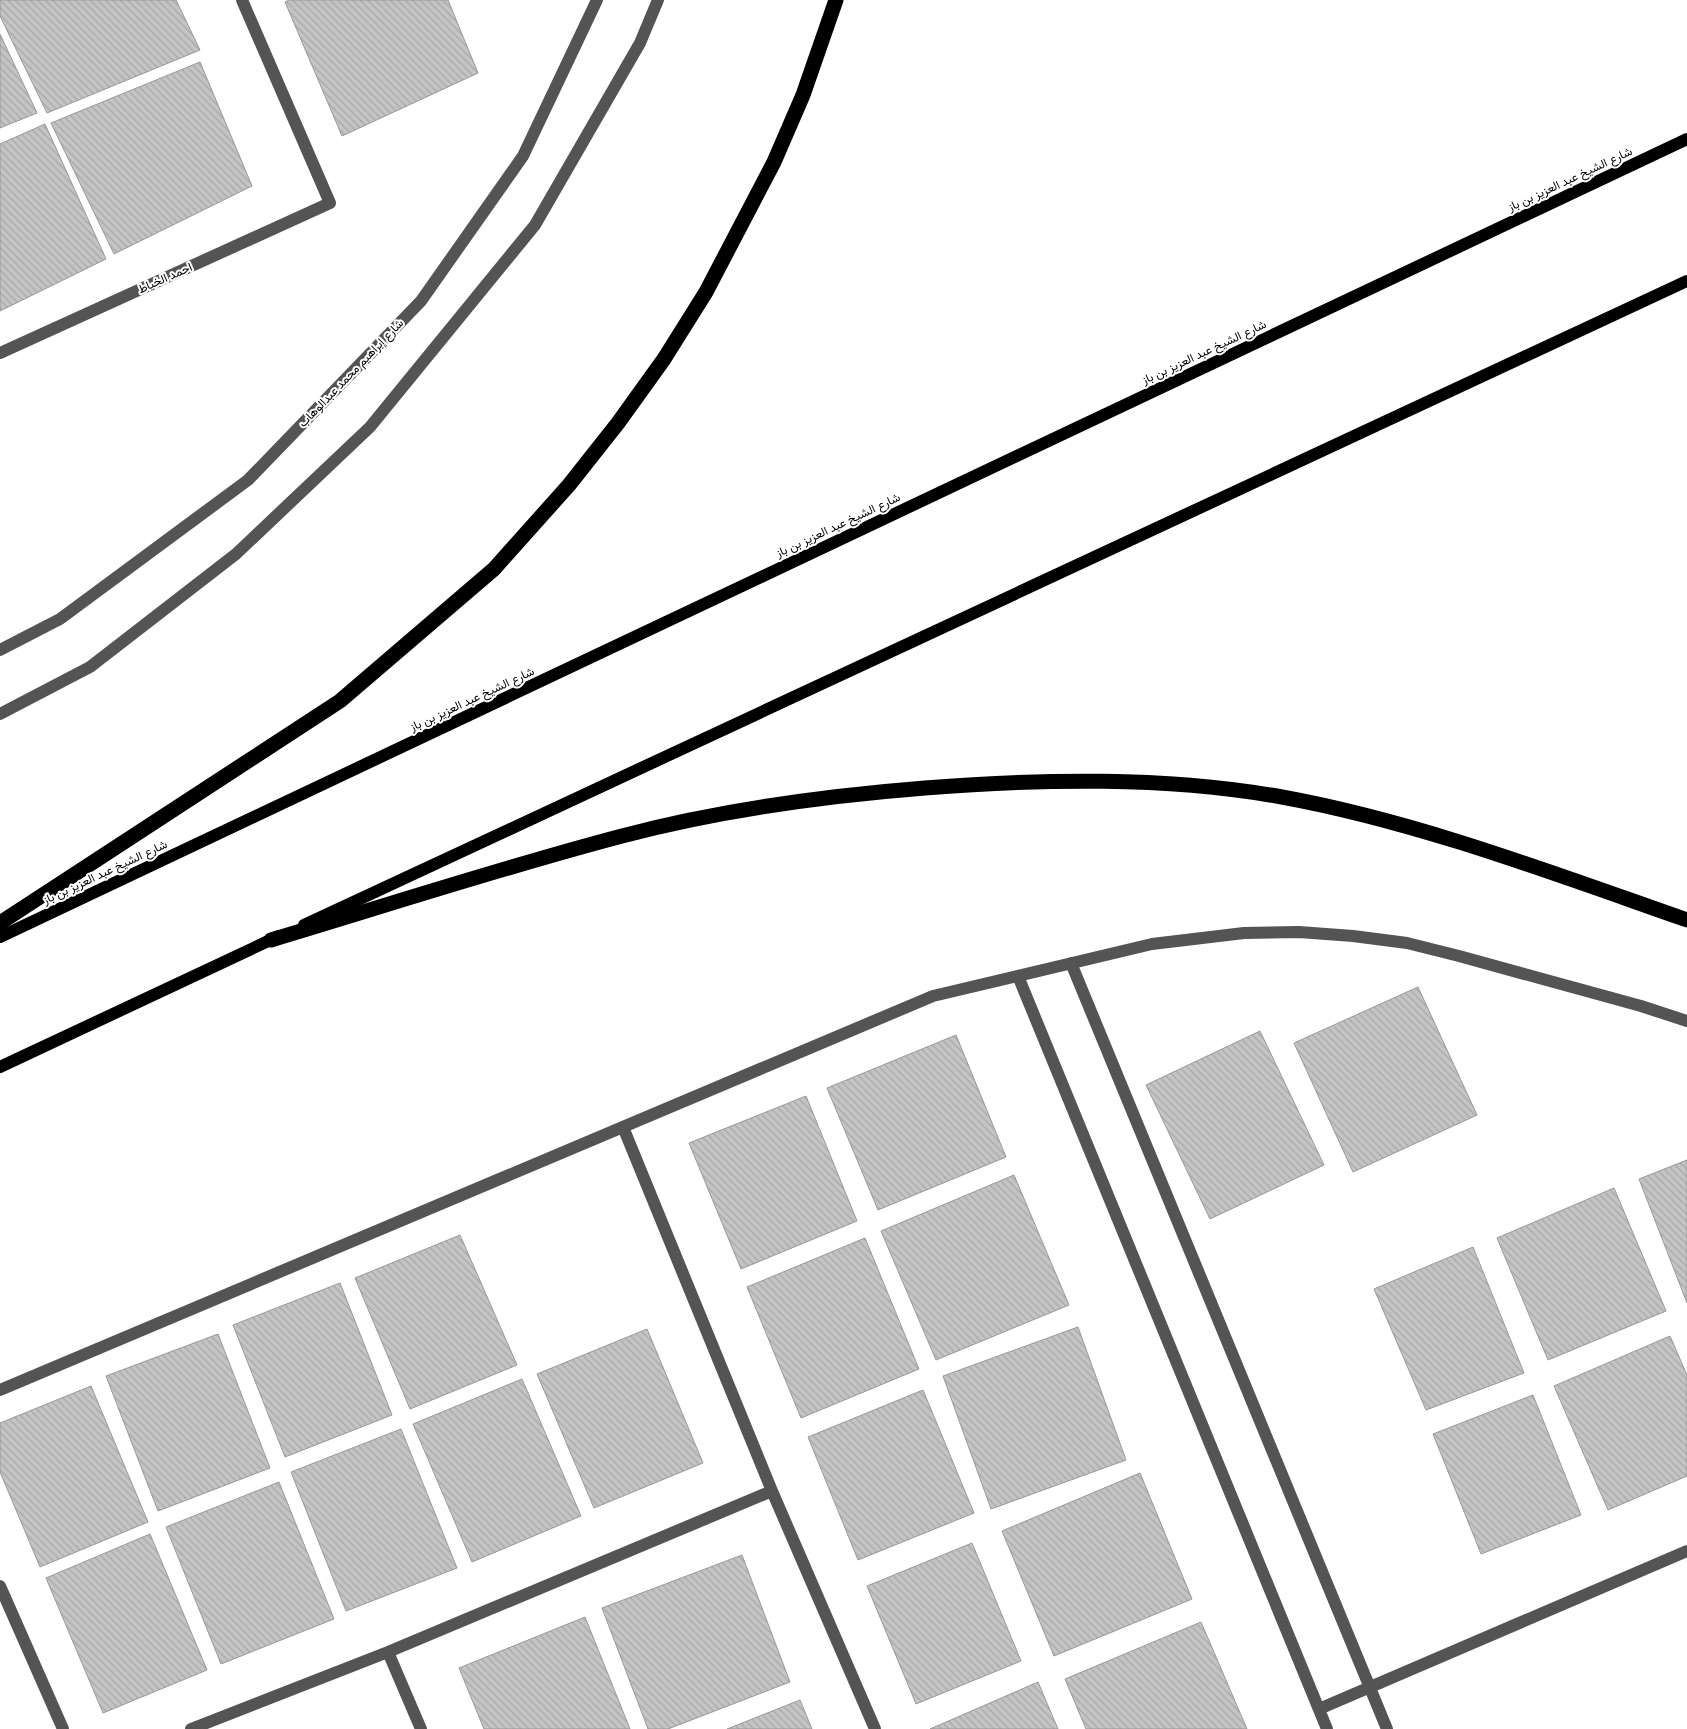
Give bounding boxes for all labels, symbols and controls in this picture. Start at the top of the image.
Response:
street label: شارع الشيخ عبد العزيز بن باز [1505,144,1635,216]
street label: احمد الخياط [136,260,194,296]
street label: شارع إبراهيم محمد عبدالوهاب [296,316,408,431]
street label: شارع الشيخ عبد العزيز بن باز [1139,317,1269,389]
street label: شارع الشيخ عبد العزيز بن باز [773,490,903,562]
street label: شارع الشيخ عبد العزيز بن باز [407,664,537,736]
street label: شارع الشيخ عبد العزيز بن باز [40,837,170,909]

